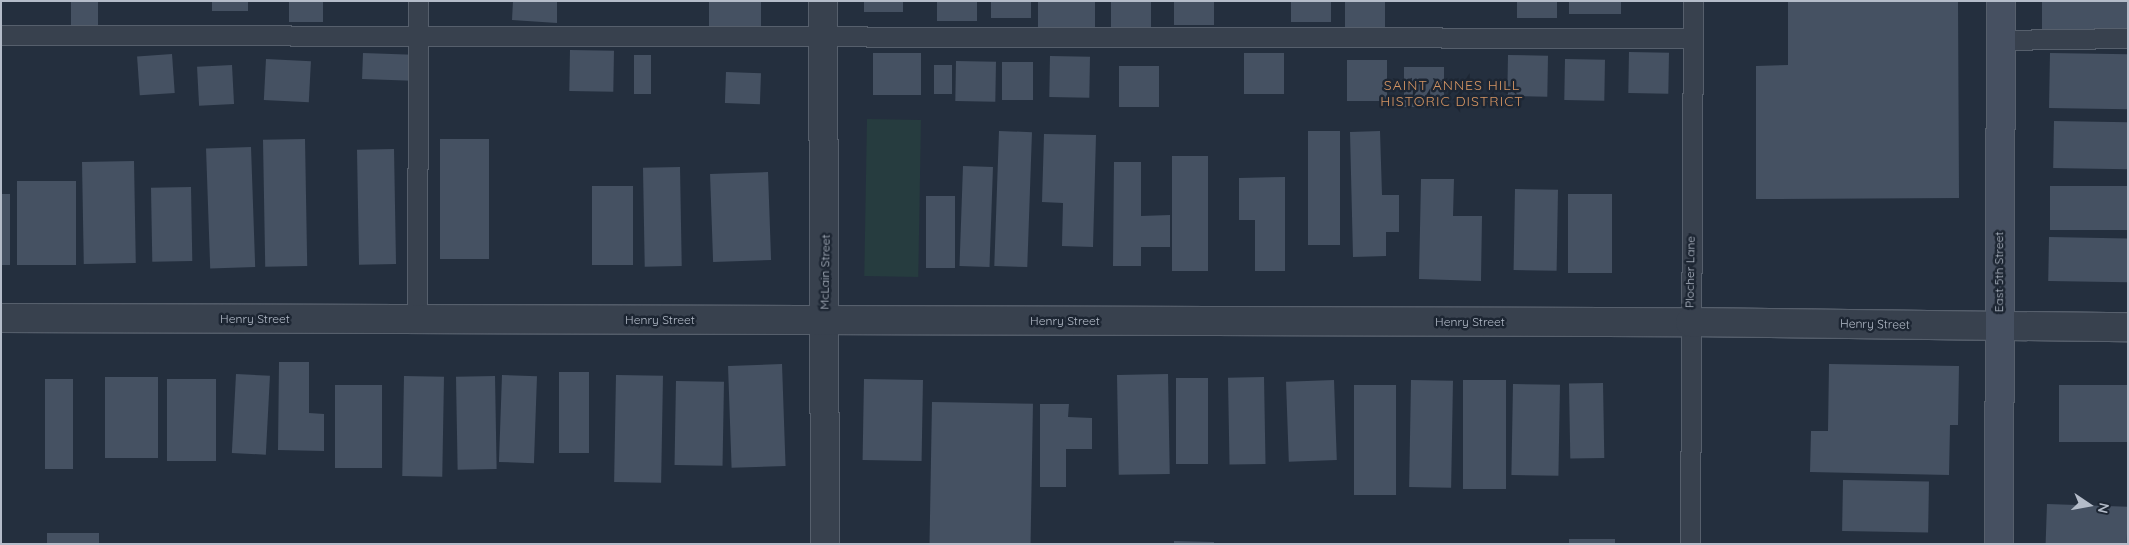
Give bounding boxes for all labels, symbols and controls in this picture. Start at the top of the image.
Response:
district label: SAINT ANNES HILL HISTORIC DISTRICT [1378,77,1526,110]
street label: East 5th Street [1992,232,2006,312]
street label: McLain Street [817,234,833,310]
street label: Plocher Lane [1682,236,1698,308]
street label: Henry Street [220,312,290,326]
street label: Henry Street [625,313,695,327]
street label: Henry Street [1030,314,1100,328]
street label: Henry Street [1435,315,1505,329]
street label: Henry Street [1840,316,1910,332]
north arrow [2064,480,2114,530]
text: N [2094,501,2114,515]

